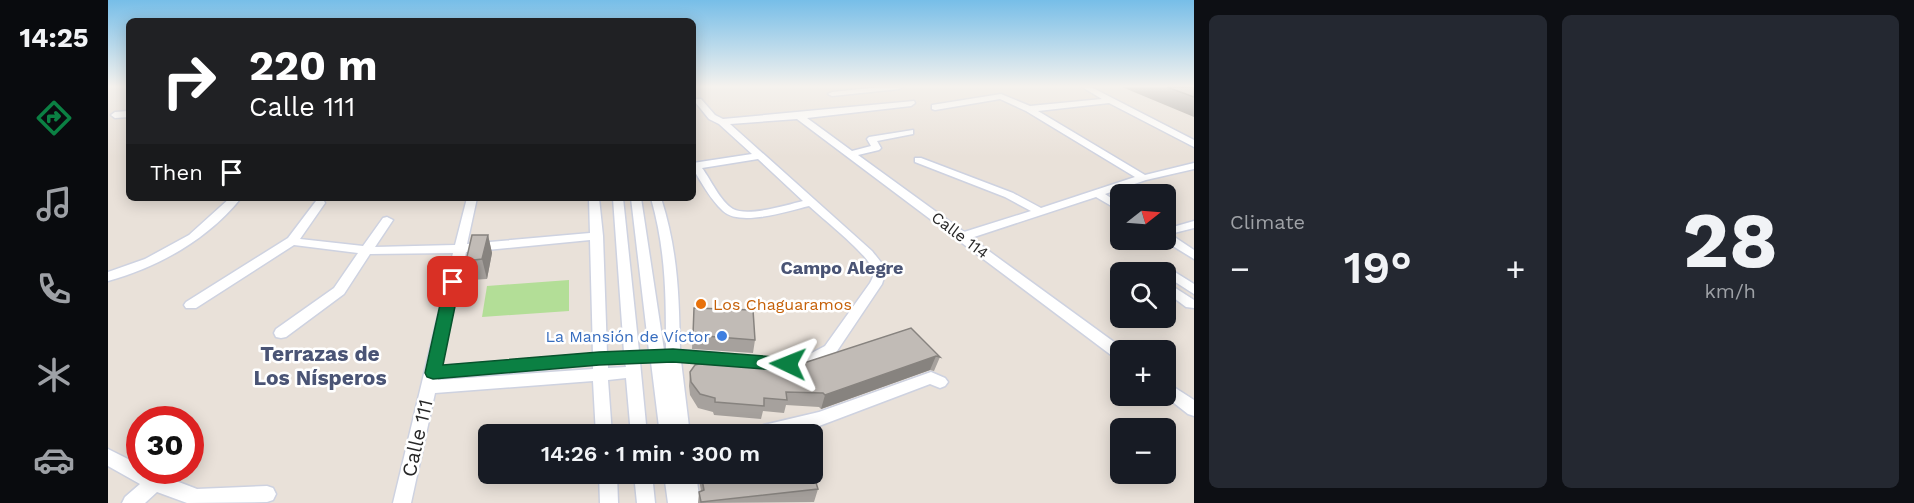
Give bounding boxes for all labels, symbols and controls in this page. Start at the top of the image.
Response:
text: 14:25 [19,22,89,54]
text: 220 m [249,41,378,90]
icon: right [150,42,228,120]
text: Calle 111 [249,91,355,123]
icon: directions [33,97,75,139]
icon: arrive [215,156,248,189]
text: Then [150,160,203,185]
icon: music [33,183,75,225]
north arrow [1110,184,1176,250]
map controls [1110,184,1176,484]
text: 28 [1683,194,1778,286]
street label: Calle 114 [928,207,992,263]
text: Climate [1230,210,1305,234]
text: 19° [1344,241,1412,294]
text: − [1230,249,1250,288]
text: + [1506,249,1526,288]
pin [427,256,478,307]
district label: Campo Alegre [780,257,904,278]
button: search [1110,262,1176,328]
icon: arrive [436,265,469,298]
icon: phone [33,268,75,310]
text: km/h [1704,279,1756,303]
place label: Los Chaguaramos [713,295,852,314]
marker: Los Chaguaramos [694,297,708,311]
place label: La Mansión de Víctor [546,327,710,346]
marker: La Mansión de Víctor [715,329,729,343]
position arrow [756,332,820,396]
button: + [1110,340,1176,406]
district label: Terrazas de Los Nísperos [253,341,387,390]
icon: climate [33,354,75,396]
street label: Calle 111 [396,397,438,479]
speed limit sign: 30 [126,406,204,484]
button: − [1110,418,1176,484]
icon: car [33,439,75,481]
text: 14:26 · 1 min · 300 m [541,441,760,466]

